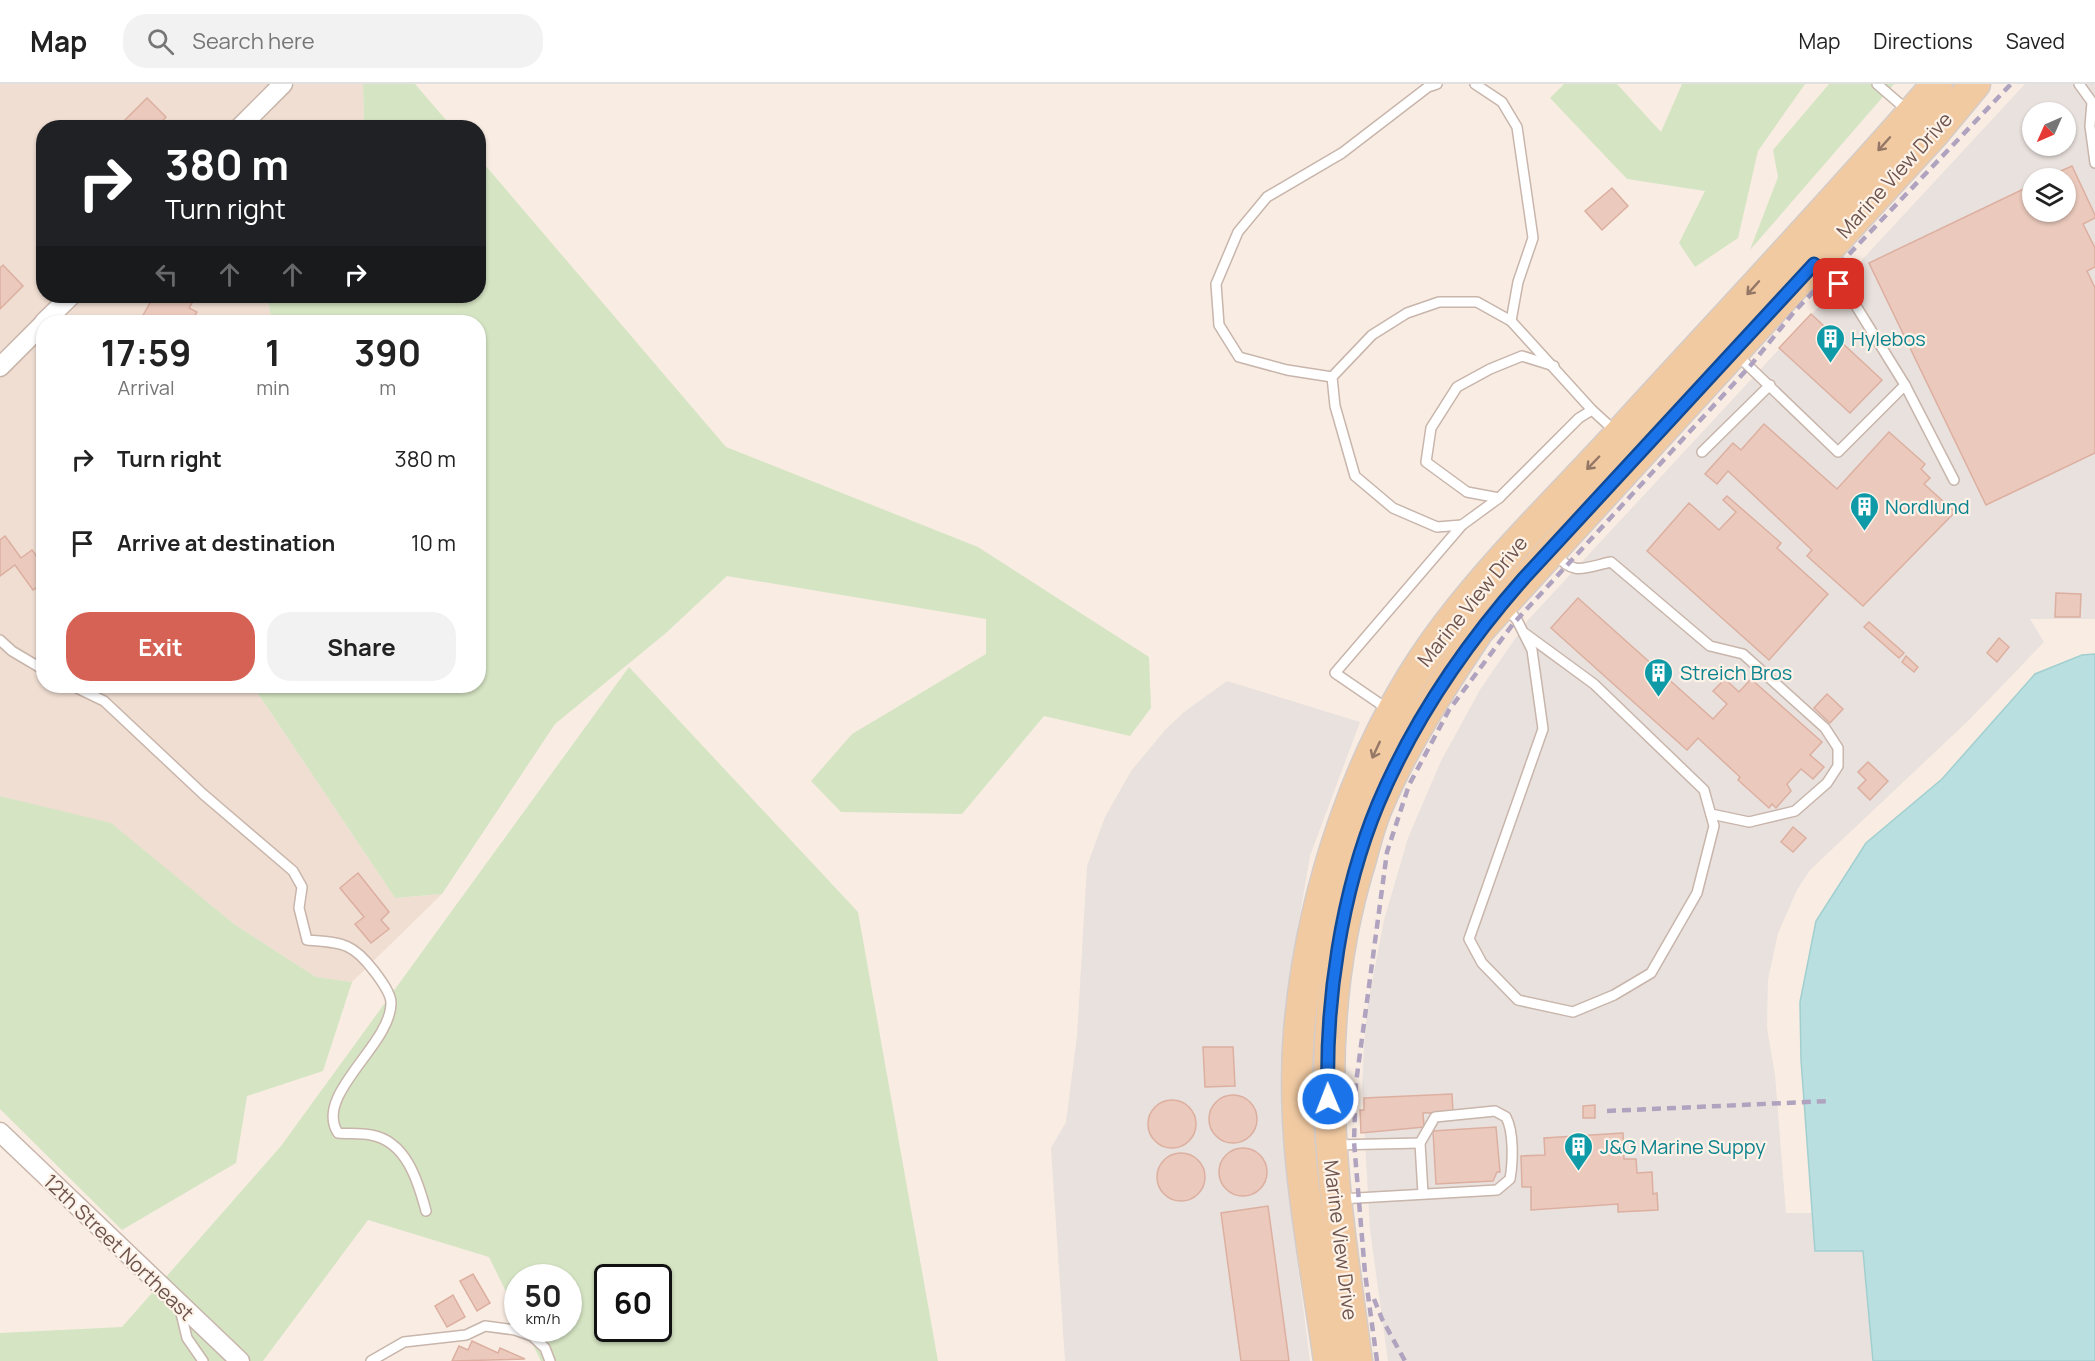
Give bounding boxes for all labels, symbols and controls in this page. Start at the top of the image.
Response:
search box [123,14,543,68]
text: Map [30,22,87,60]
icon: search [144,25,177,58]
text: Search here [192,26,315,56]
text: Map [1799,27,1840,55]
text: Directions [1873,27,1973,55]
text: Saved [2006,27,2065,55]
north arrow [2022,102,2076,156]
map controls [2022,102,2076,222]
street label: Marine View Drive [1830,106,1958,244]
text: 380 m [165,135,289,193]
one-way arrow [1877,136,1891,151]
icon: right [66,144,144,222]
button: layers [2022,168,2076,222]
text: Turn right [165,190,286,227]
icon: left [150,258,183,291]
icon: ahead [213,258,246,291]
icon: ahead [276,258,309,291]
icon: right [339,258,372,291]
pin [1813,258,1864,309]
icon: arrive [1822,267,1855,300]
one-way arrow [1746,280,1760,295]
building icon: Hylebos [1814,322,1846,364]
place label: Hylebos [1851,325,1926,352]
text: 17:59 [101,328,191,377]
text: 1 [265,328,281,377]
text: 390 [354,328,421,377]
text: Arrival [118,374,175,401]
text: min [256,374,290,401]
text: m [379,374,396,401]
icon: right [66,443,99,476]
text: Turn right [117,444,222,474]
text: 380 m [395,444,456,474]
one-way arrow [1586,455,1600,470]
building icon: Nordlund [1848,490,1880,532]
place label: Nordlund [1885,493,1970,520]
icon: arrive [66,527,99,560]
text: Arrive at destination [117,528,335,558]
text: 10 m [411,528,456,558]
street label: Marine View Drive [1411,530,1533,672]
button: Exit [66,612,255,681]
button: Share [267,612,456,681]
building icon: Streich Bros [1643,656,1675,698]
place label: Streich Bros [1680,659,1792,686]
one-way arrow [1369,741,1381,759]
position arrow [1296,1067,1360,1131]
building icon: J&G Marine Suppy [1563,1130,1595,1172]
place label: J&G Marine Suppy [1600,1133,1766,1160]
street label: Marine View Drive [1318,1158,1364,1322]
street label: 12th Street Northeast [38,1168,200,1326]
speed limit sign: 60 [594,1264,672,1342]
text: 50 [524,1275,562,1316]
text: km/h [526,1308,560,1329]

